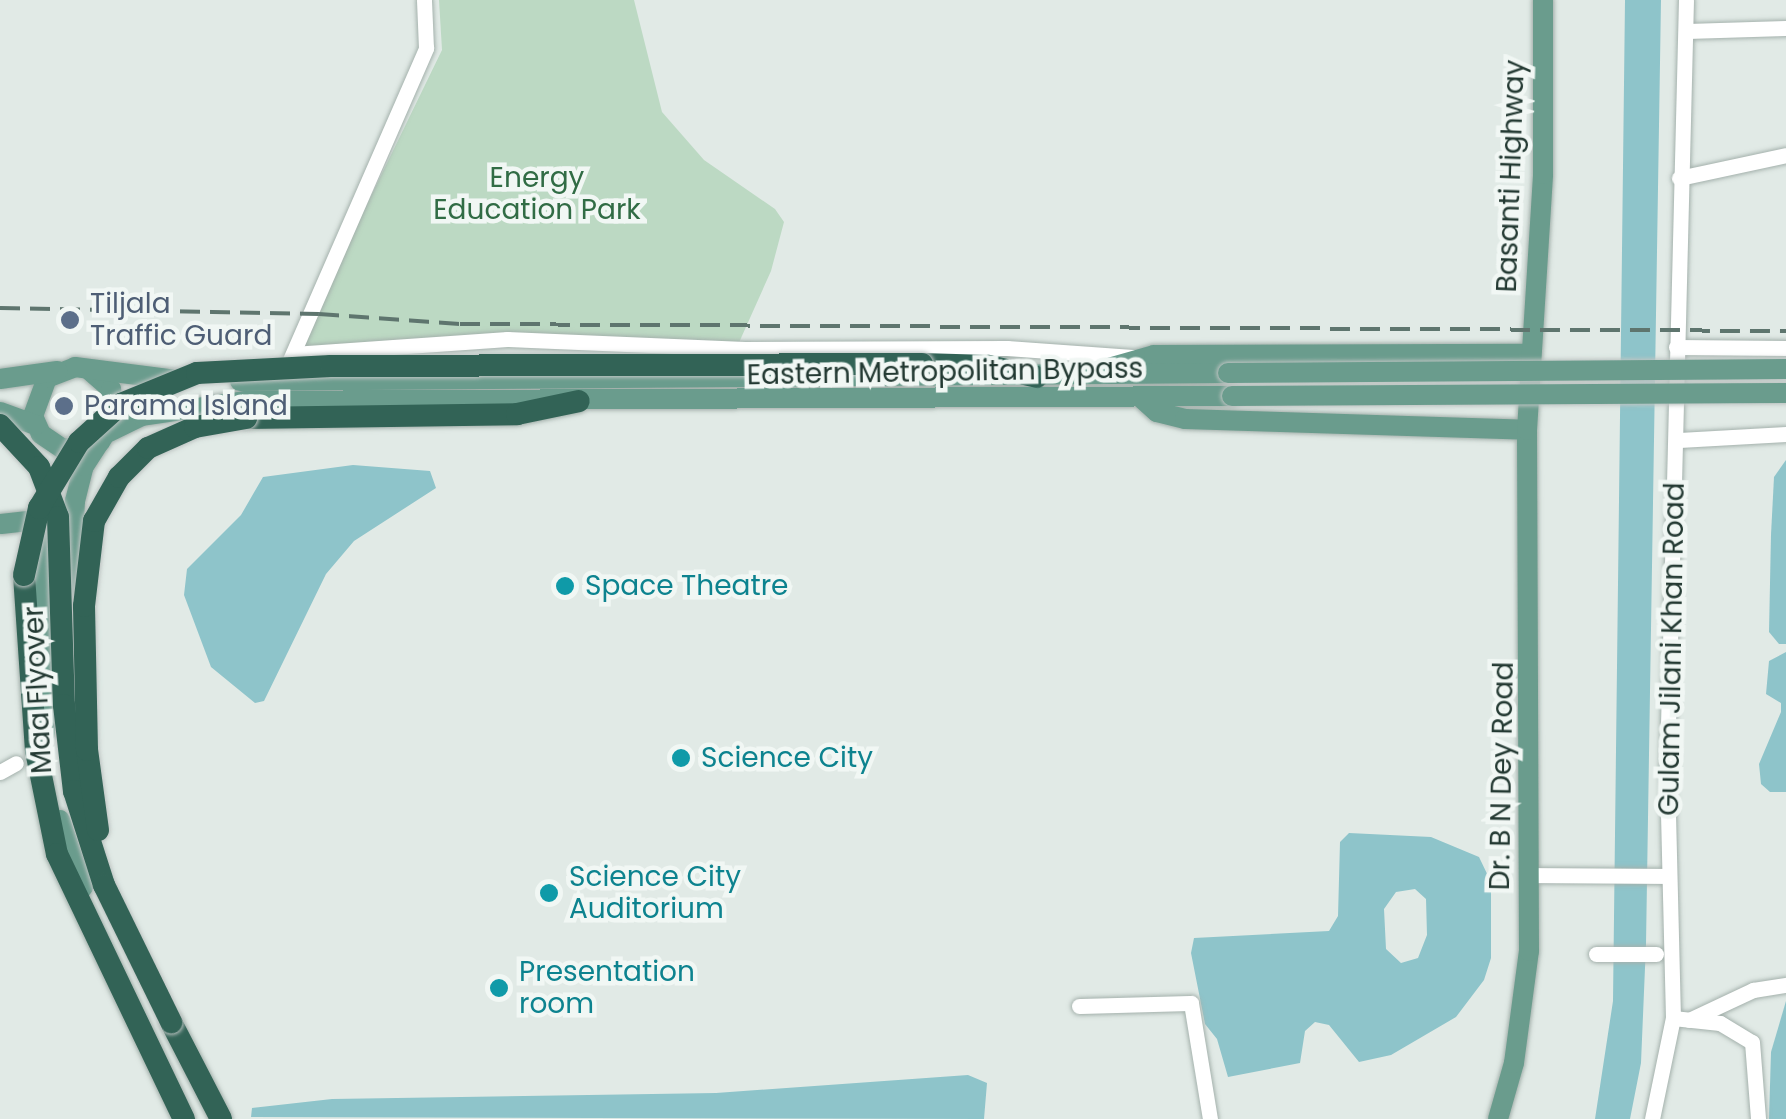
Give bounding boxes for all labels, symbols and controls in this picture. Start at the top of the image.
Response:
street label: Basanti Highway [1490,59,1532,293]
park label: Energy Education Park [433,161,641,227]
place label: Tiljala Traffic Guard [90,287,272,353]
marker: Tiljala Traffic Guard [59,309,81,331]
street label: Eastern Metropolitan Bypass [746,352,1144,392]
place label: Parama Island [84,389,288,423]
marker: Parama Island [53,395,75,417]
street label: Gulam Jilani Khan Road [1652,482,1692,816]
place label: Space Theatre [585,569,788,603]
marker: Space Theatre [554,575,576,597]
street label: Maa Flyover [17,605,59,775]
street label: Dr. B N Dey Road [1483,661,1521,891]
place label: Science City [701,741,873,775]
marker: Science City [670,747,692,769]
place label: Science City Auditorium [569,860,741,926]
marker: Science City Auditorium [538,882,560,904]
place label: Presentation room [519,955,695,1021]
marker: Presentation room [488,977,510,999]

